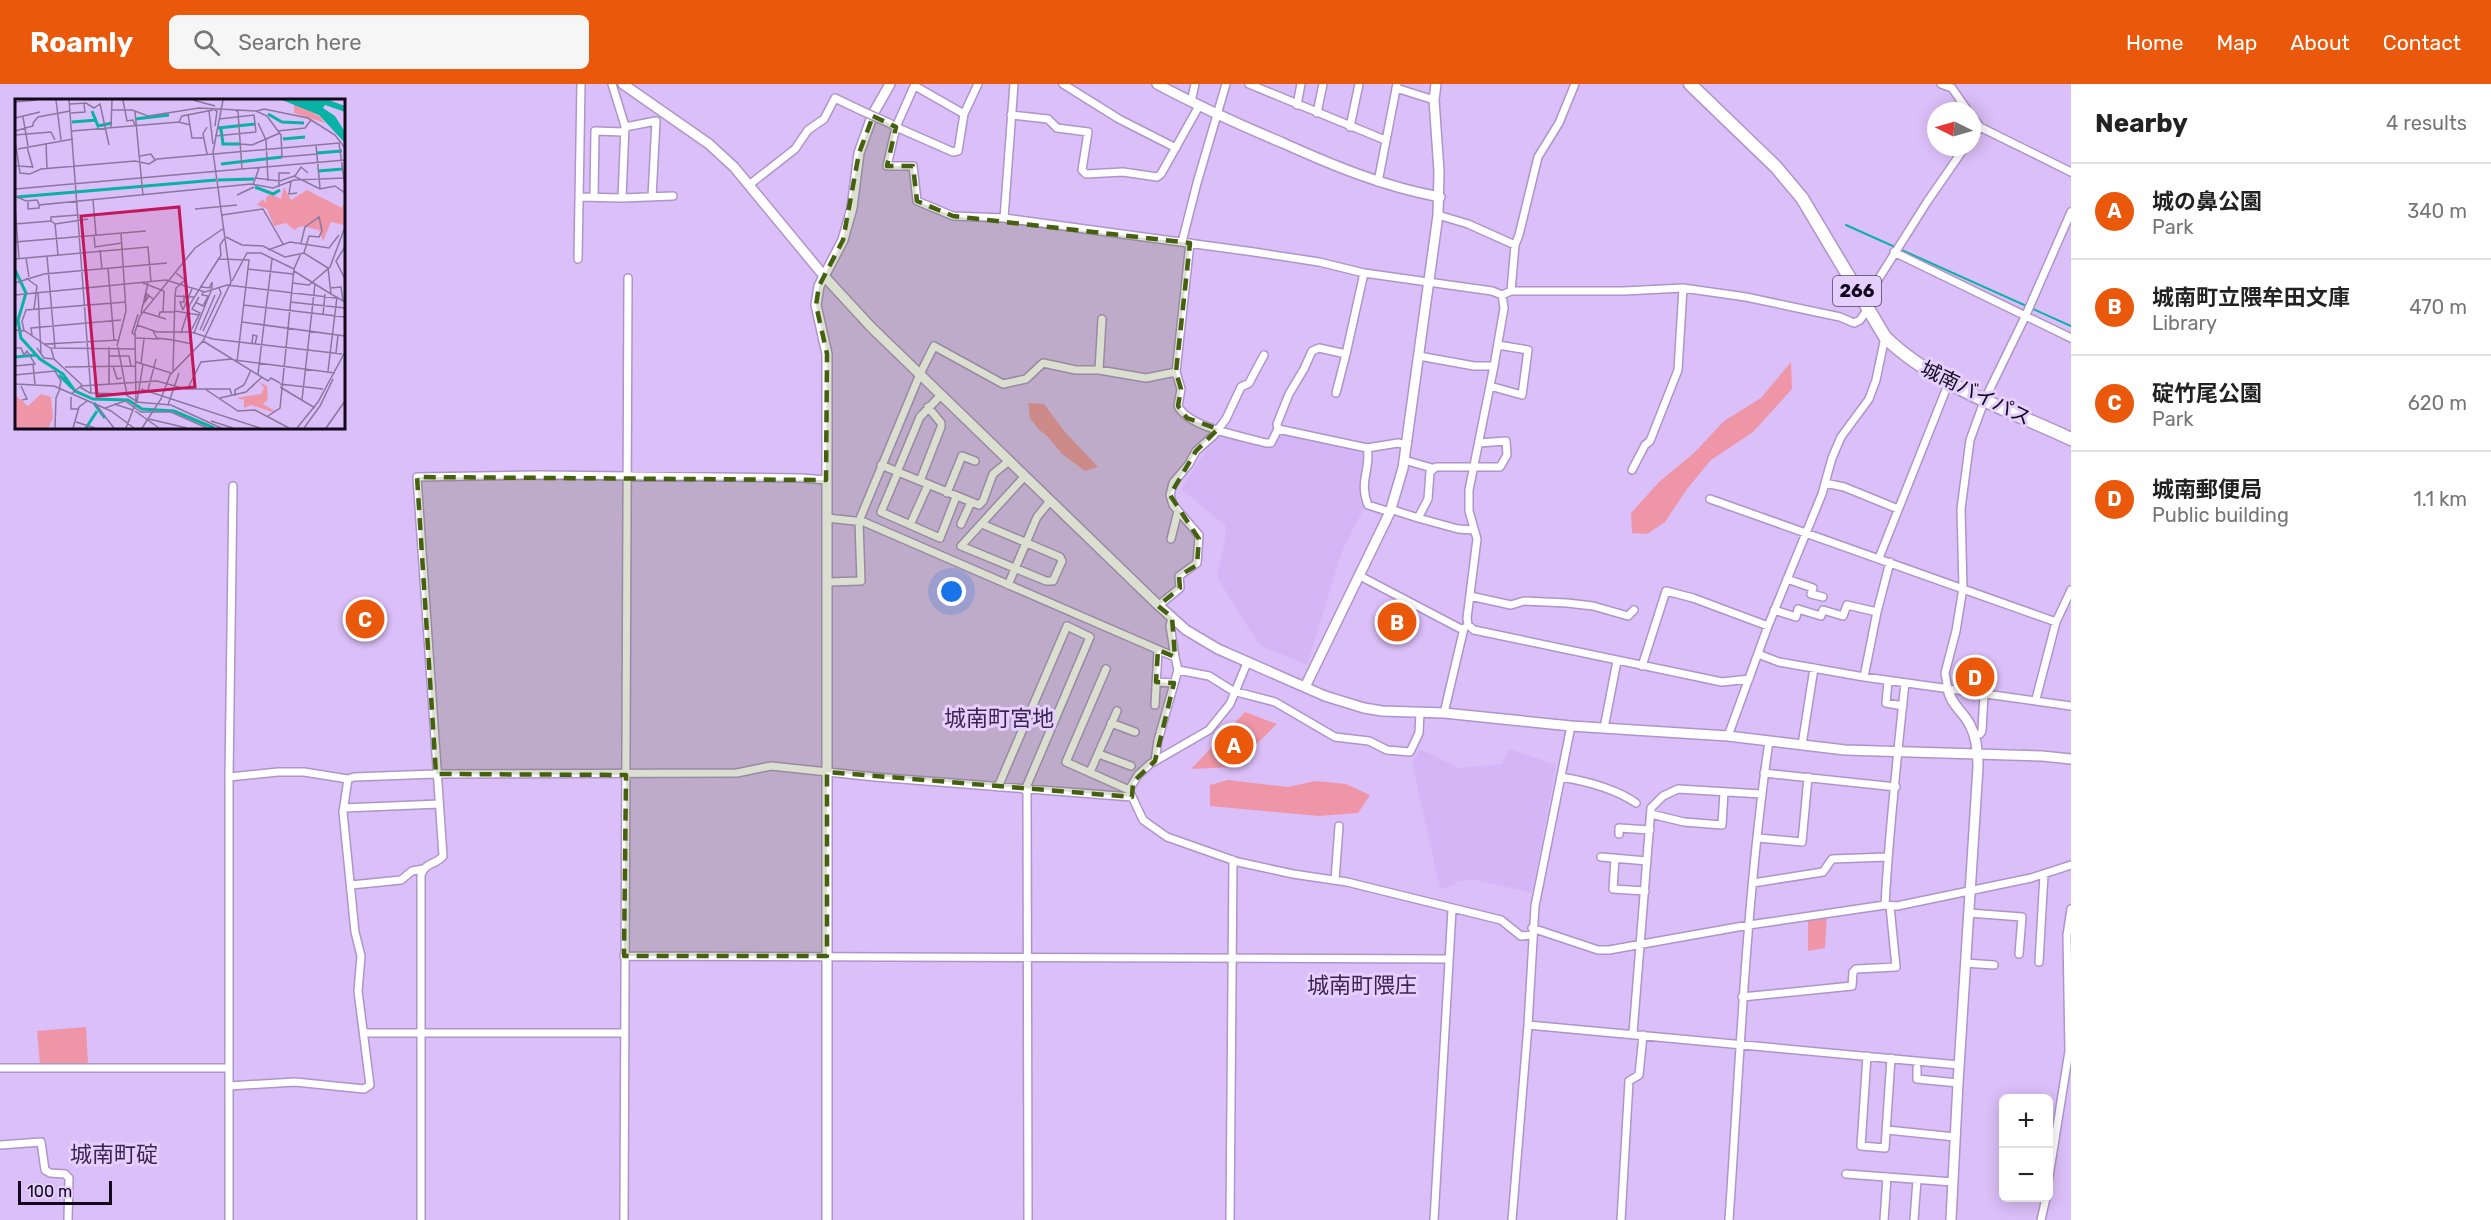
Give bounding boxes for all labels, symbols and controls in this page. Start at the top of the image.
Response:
search box [169,15,589,69]
text: Roamly [30,26,133,59]
icon: search [190,26,223,59]
text: Search here [238,29,362,56]
text: Home [2126,30,2183,55]
text: Map [2216,30,2257,55]
text: About [2290,30,2350,55]
text: Contact [2383,30,2461,55]
inset map [15,99,345,429]
north arrow [1927,102,1981,156]
text: Nearby [2095,108,2188,139]
text: 4 results [2386,111,2467,135]
text: 城の鼻公園 [2152,188,2262,215]
text: A [2107,199,2122,223]
text: 340 m [2407,199,2467,223]
text: Park [2152,215,2194,239]
road number: 266 [1833,276,1881,306]
text: 城南町立隈牟田文庫 [2152,284,2350,311]
text: B [2107,295,2122,319]
text: 470 m [2409,295,2467,319]
text: Library [2152,311,2217,335]
street label: 城南バイパス [1917,356,2035,430]
text: 碇竹尾公園 [2152,380,2262,407]
text: C [2107,391,2122,415]
text: 620 m [2408,391,2467,415]
text: Park [2152,407,2194,431]
text: 城南郵便局 [2152,476,2262,503]
text: D [2107,487,2122,511]
text: 1.1 km [2413,487,2467,511]
text: Public building [2152,503,2289,527]
your location [937,577,966,606]
pin: C [346,596,385,642]
pin: B [1378,600,1416,644]
pin: D [1956,654,1994,700]
district label: 城南町宮地 [944,705,1054,732]
pin: A [1214,722,1254,768]
district label: 城南町隈庄 [1307,972,1417,999]
map controls [1999,1094,2053,1202]
button: + [1999,1094,2053,1148]
district label: 城南町碇 [70,1141,158,1168]
button: − [1999,1148,2053,1202]
scale bar [18,1178,112,1206]
text: 100 m [27,1182,72,1201]

